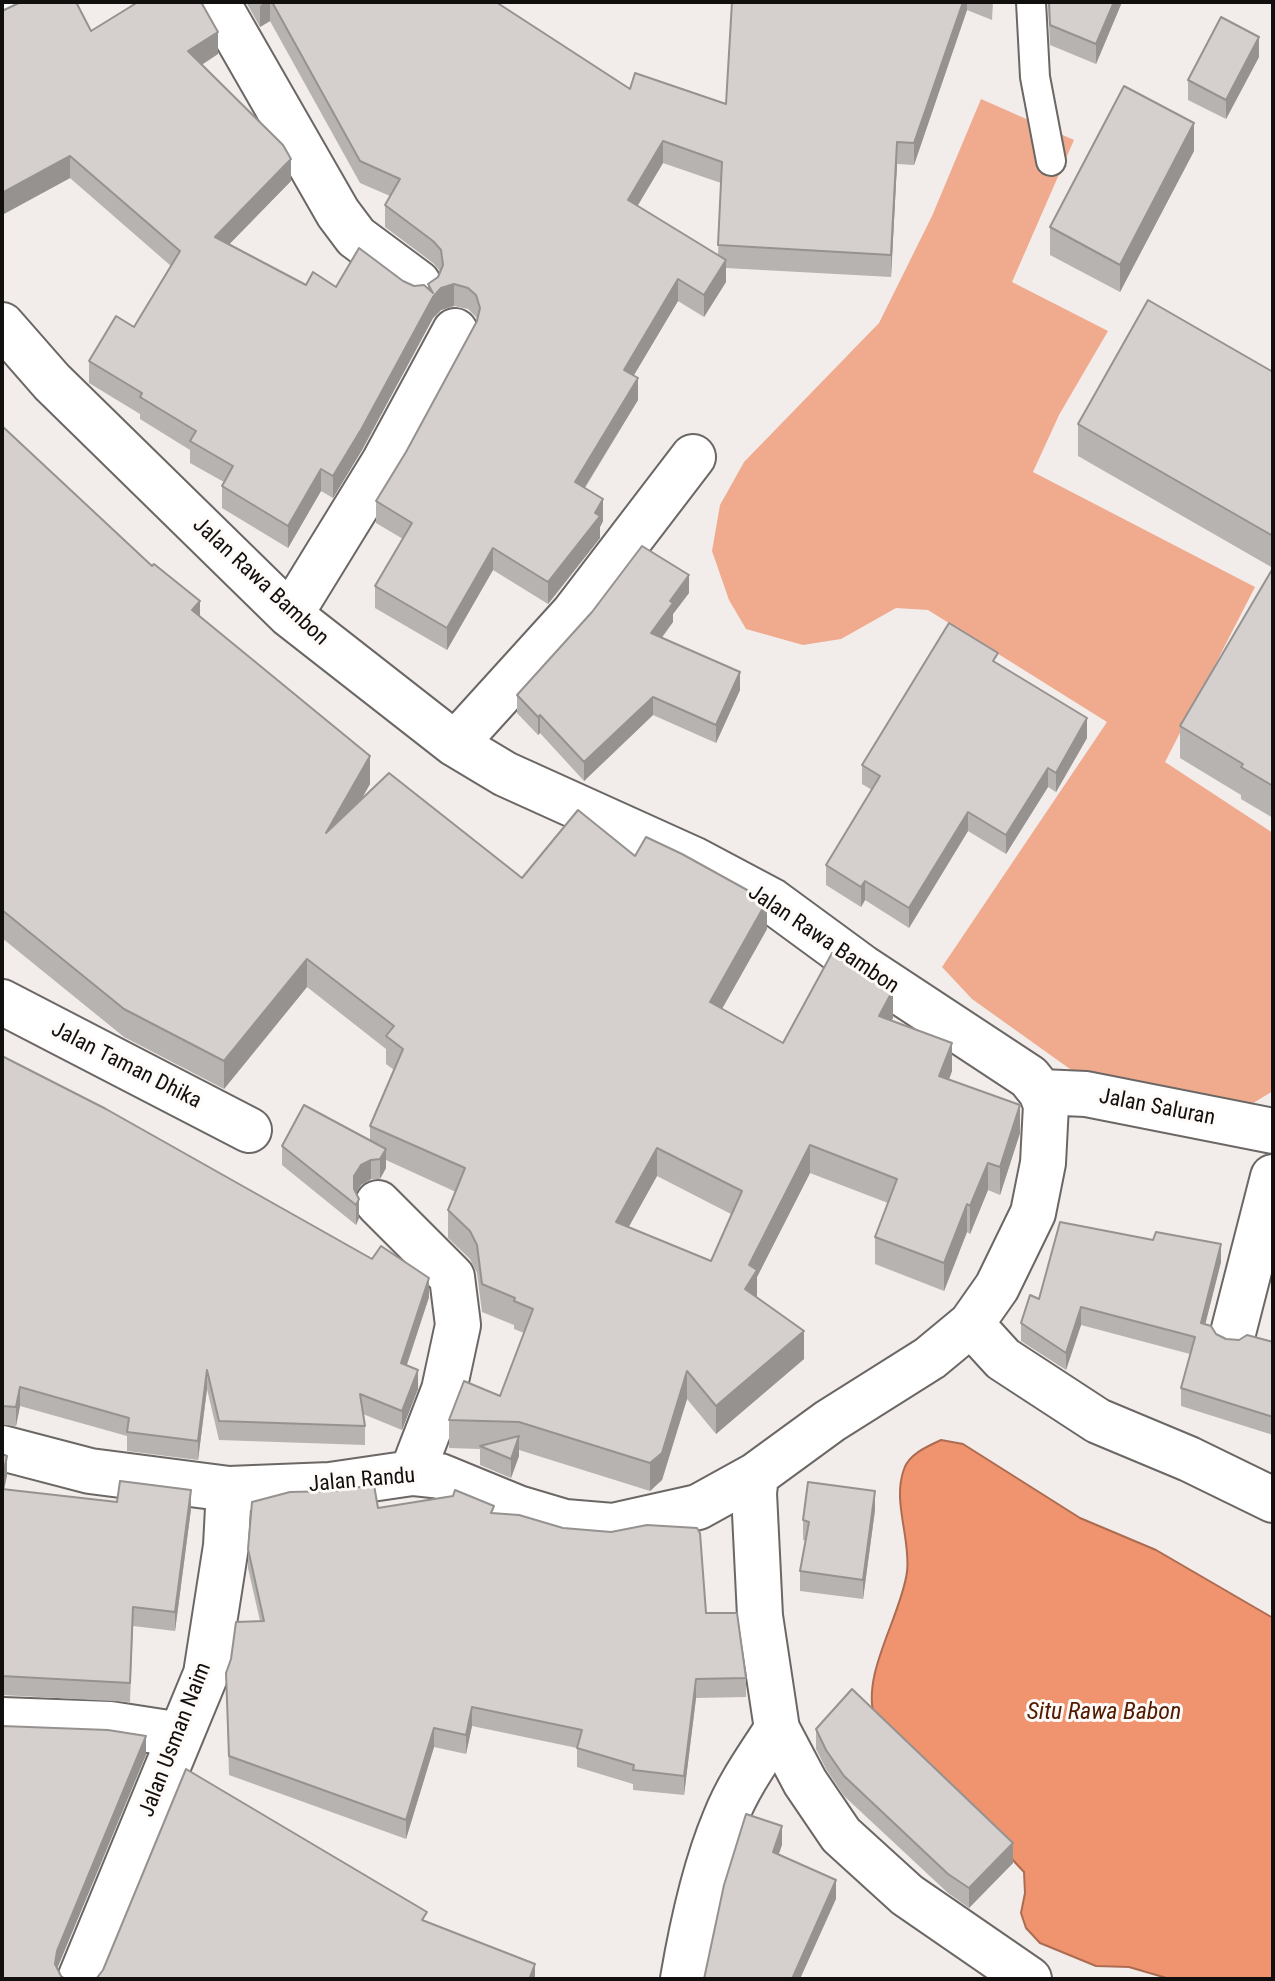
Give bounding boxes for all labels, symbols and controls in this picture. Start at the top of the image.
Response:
street label: Jalan Rawa Bambon [187,512,333,652]
street label: Jalan Rawa Bambon [743,880,903,1000]
street label: Jalan Taman Dhika [47,1017,205,1115]
street label: Jalan Saluran [1097,1084,1217,1132]
street label: Jalan Randu [308,1463,416,1499]
street label: Jalan Usman Naim [134,1659,218,1821]
water label: Situ Rawa Babon [1027,1699,1181,1727]

